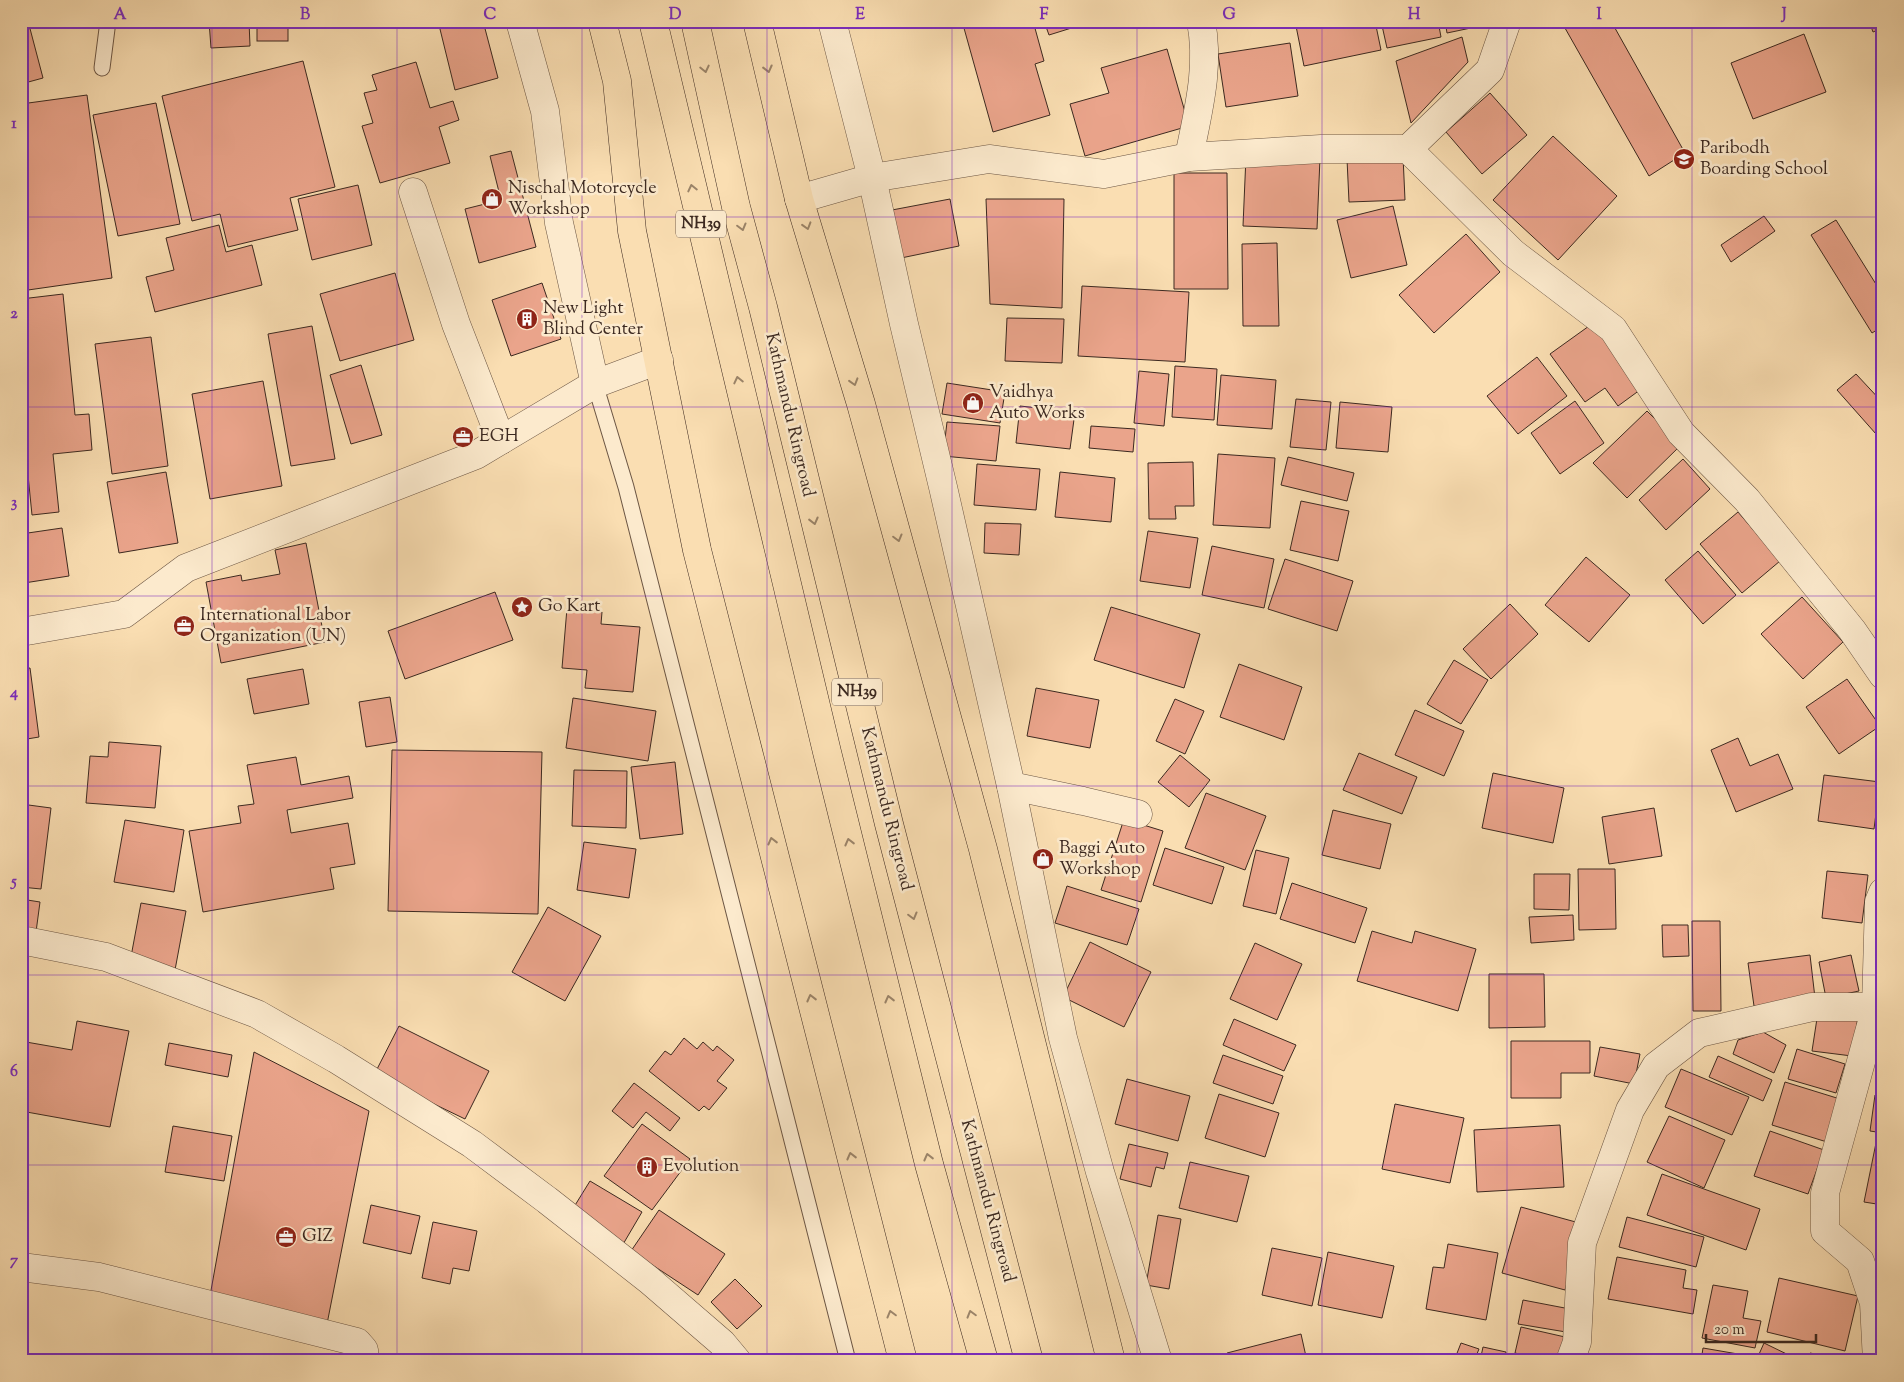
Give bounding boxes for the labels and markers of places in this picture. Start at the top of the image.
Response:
place label: Paribodh Boarding School [1700,136,1828,183]
school or university icon: Paribodh Boarding School [1672,147,1696,171]
place label: Nischal Motorcycle Workshop [508,176,657,223]
shop icon: Nischal Motorcycle Workshop [480,187,504,211]
place label: New Light Blind Center [543,296,643,343]
building icon: New Light Blind Center [515,307,539,331]
place label: Vaidhya Auto Works [989,380,1085,427]
shop icon: Vaidhya Auto Works [961,391,985,415]
place label: EGH [479,424,519,450]
office icon: EGH [451,425,475,449]
place label: Go Kart [538,594,600,620]
place icon: Go Kart [510,595,534,619]
place label: International Labor Organization (UN) [200,603,351,650]
office icon: International Labor Organization (UN) [172,614,196,638]
place label: Baggi Auto Workshop [1059,836,1145,883]
shop icon: Baggi Auto Workshop [1031,847,1055,871]
place label: Evolution [663,1154,740,1180]
building icon: Evolution [635,1155,659,1179]
place label: GIZ [302,1224,333,1250]
office icon: GIZ [274,1225,298,1249]

